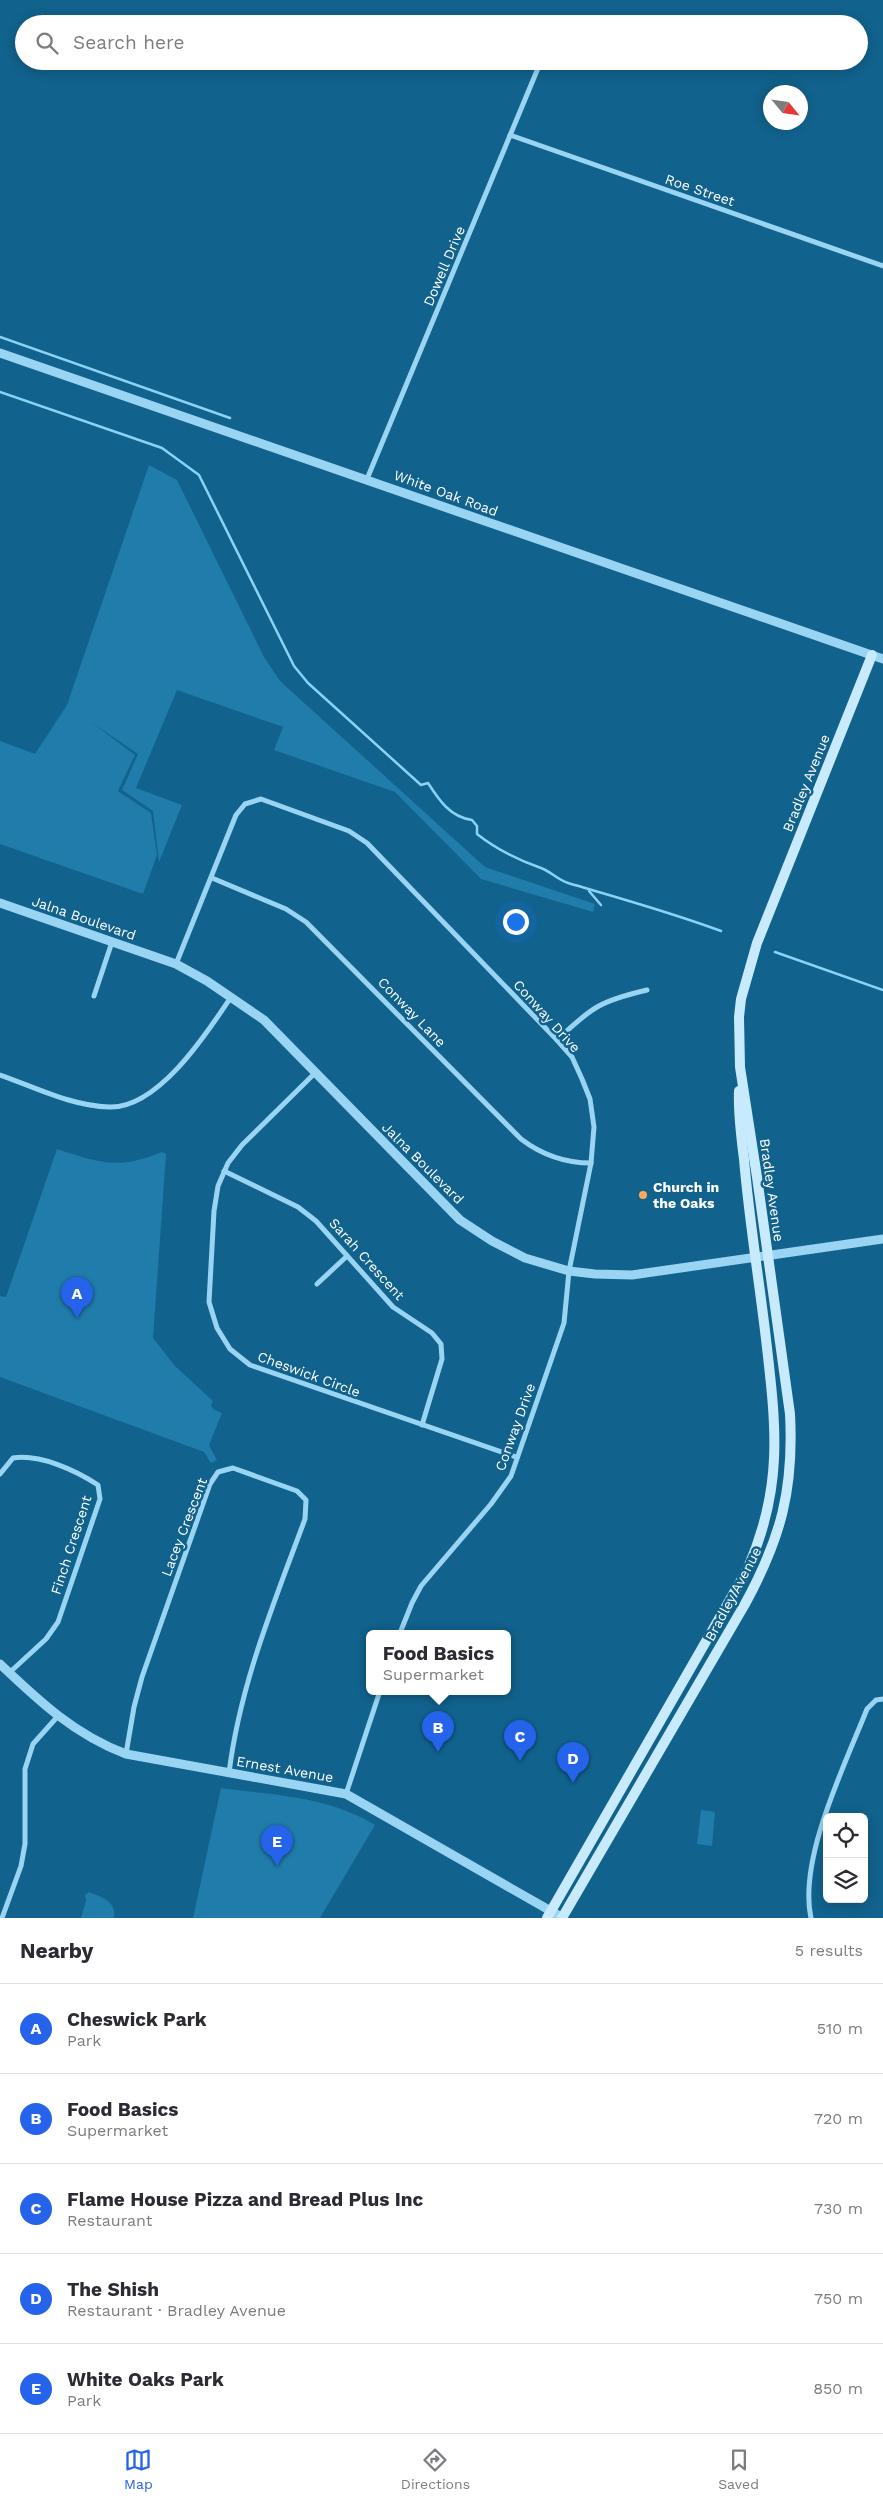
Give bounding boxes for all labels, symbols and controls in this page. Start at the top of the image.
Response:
search box [15,15,868,70]
icon: search [33,29,61,57]
text: Search here [73,31,184,54]
north arrow [763,85,808,130]
street label: Roe Street [663,171,737,209]
street label: Dowell Drive [420,224,468,308]
street label: White Oak Road [392,467,500,519]
street label: Bradley Avenue [779,732,833,834]
street label: Jalna Boulevard [30,893,138,943]
your location [503,909,529,935]
street label: Conway Lane [375,974,449,1050]
street label: Conway Drive [510,976,584,1056]
street label: Jalna Boulevard [379,1119,467,1207]
street label: Bradley Avenue [757,1137,787,1243]
place label: Church in the Oaks [653,1179,719,1211]
marker: Church in the Oaks [637,1189,649,1201]
street label: Sarah Crescent [326,1215,408,1303]
pin: A [61,1277,93,1318]
street label: Cheswick Circle [256,1348,362,1400]
street label: Conway Drive [492,1381,538,1473]
street label: Lacey Crescent [158,1475,210,1579]
street label: Finch Crescent [47,1493,95,1597]
street label: Bradley Avenue [702,1544,764,1644]
popup [366,1630,511,1695]
text: Food Basics [383,1642,494,1665]
text: Supermarket [383,1665,484,1684]
pin: B [422,1711,454,1752]
pin: C [504,1720,536,1761]
pin: D [557,1742,589,1783]
street label: Ernest Avenue [235,1753,335,1785]
map controls [823,1813,868,1903]
button: locate [823,1813,868,1858]
pin: E [261,1825,293,1866]
button: layers [823,1858,868,1903]
text: Nearby [20,1938,93,1963]
text: 5 results [795,1941,863,1960]
text: Cheswick Park [67,2008,207,2031]
text: A [31,2019,41,2038]
text: 510 m [817,2019,863,2038]
text: Park [67,2031,101,2050]
text: Food Basics [67,2098,178,2121]
text: B [31,2109,41,2128]
text: 720 m [814,2109,863,2128]
text: Supermarket [67,2121,168,2140]
text: Flame House Pizza and Bread Plus Inc [67,2188,423,2211]
text: C [31,2199,41,2218]
text: 730 m [814,2199,863,2218]
text: Restaurant [67,2211,153,2230]
text: The Shish [67,2278,159,2301]
text: D [30,2289,42,2308]
text: 750 m [814,2289,863,2308]
text: Restaurant · Bradley Avenue [67,2301,286,2320]
text: White Oaks Park [67,2368,224,2391]
text: E [31,2379,41,2398]
text: 850 m [813,2379,863,2398]
text: Park [67,2391,101,2410]
tab: Map [124,2446,153,2492]
tab: Directions [401,2446,470,2492]
tab: Saved [718,2446,759,2492]

